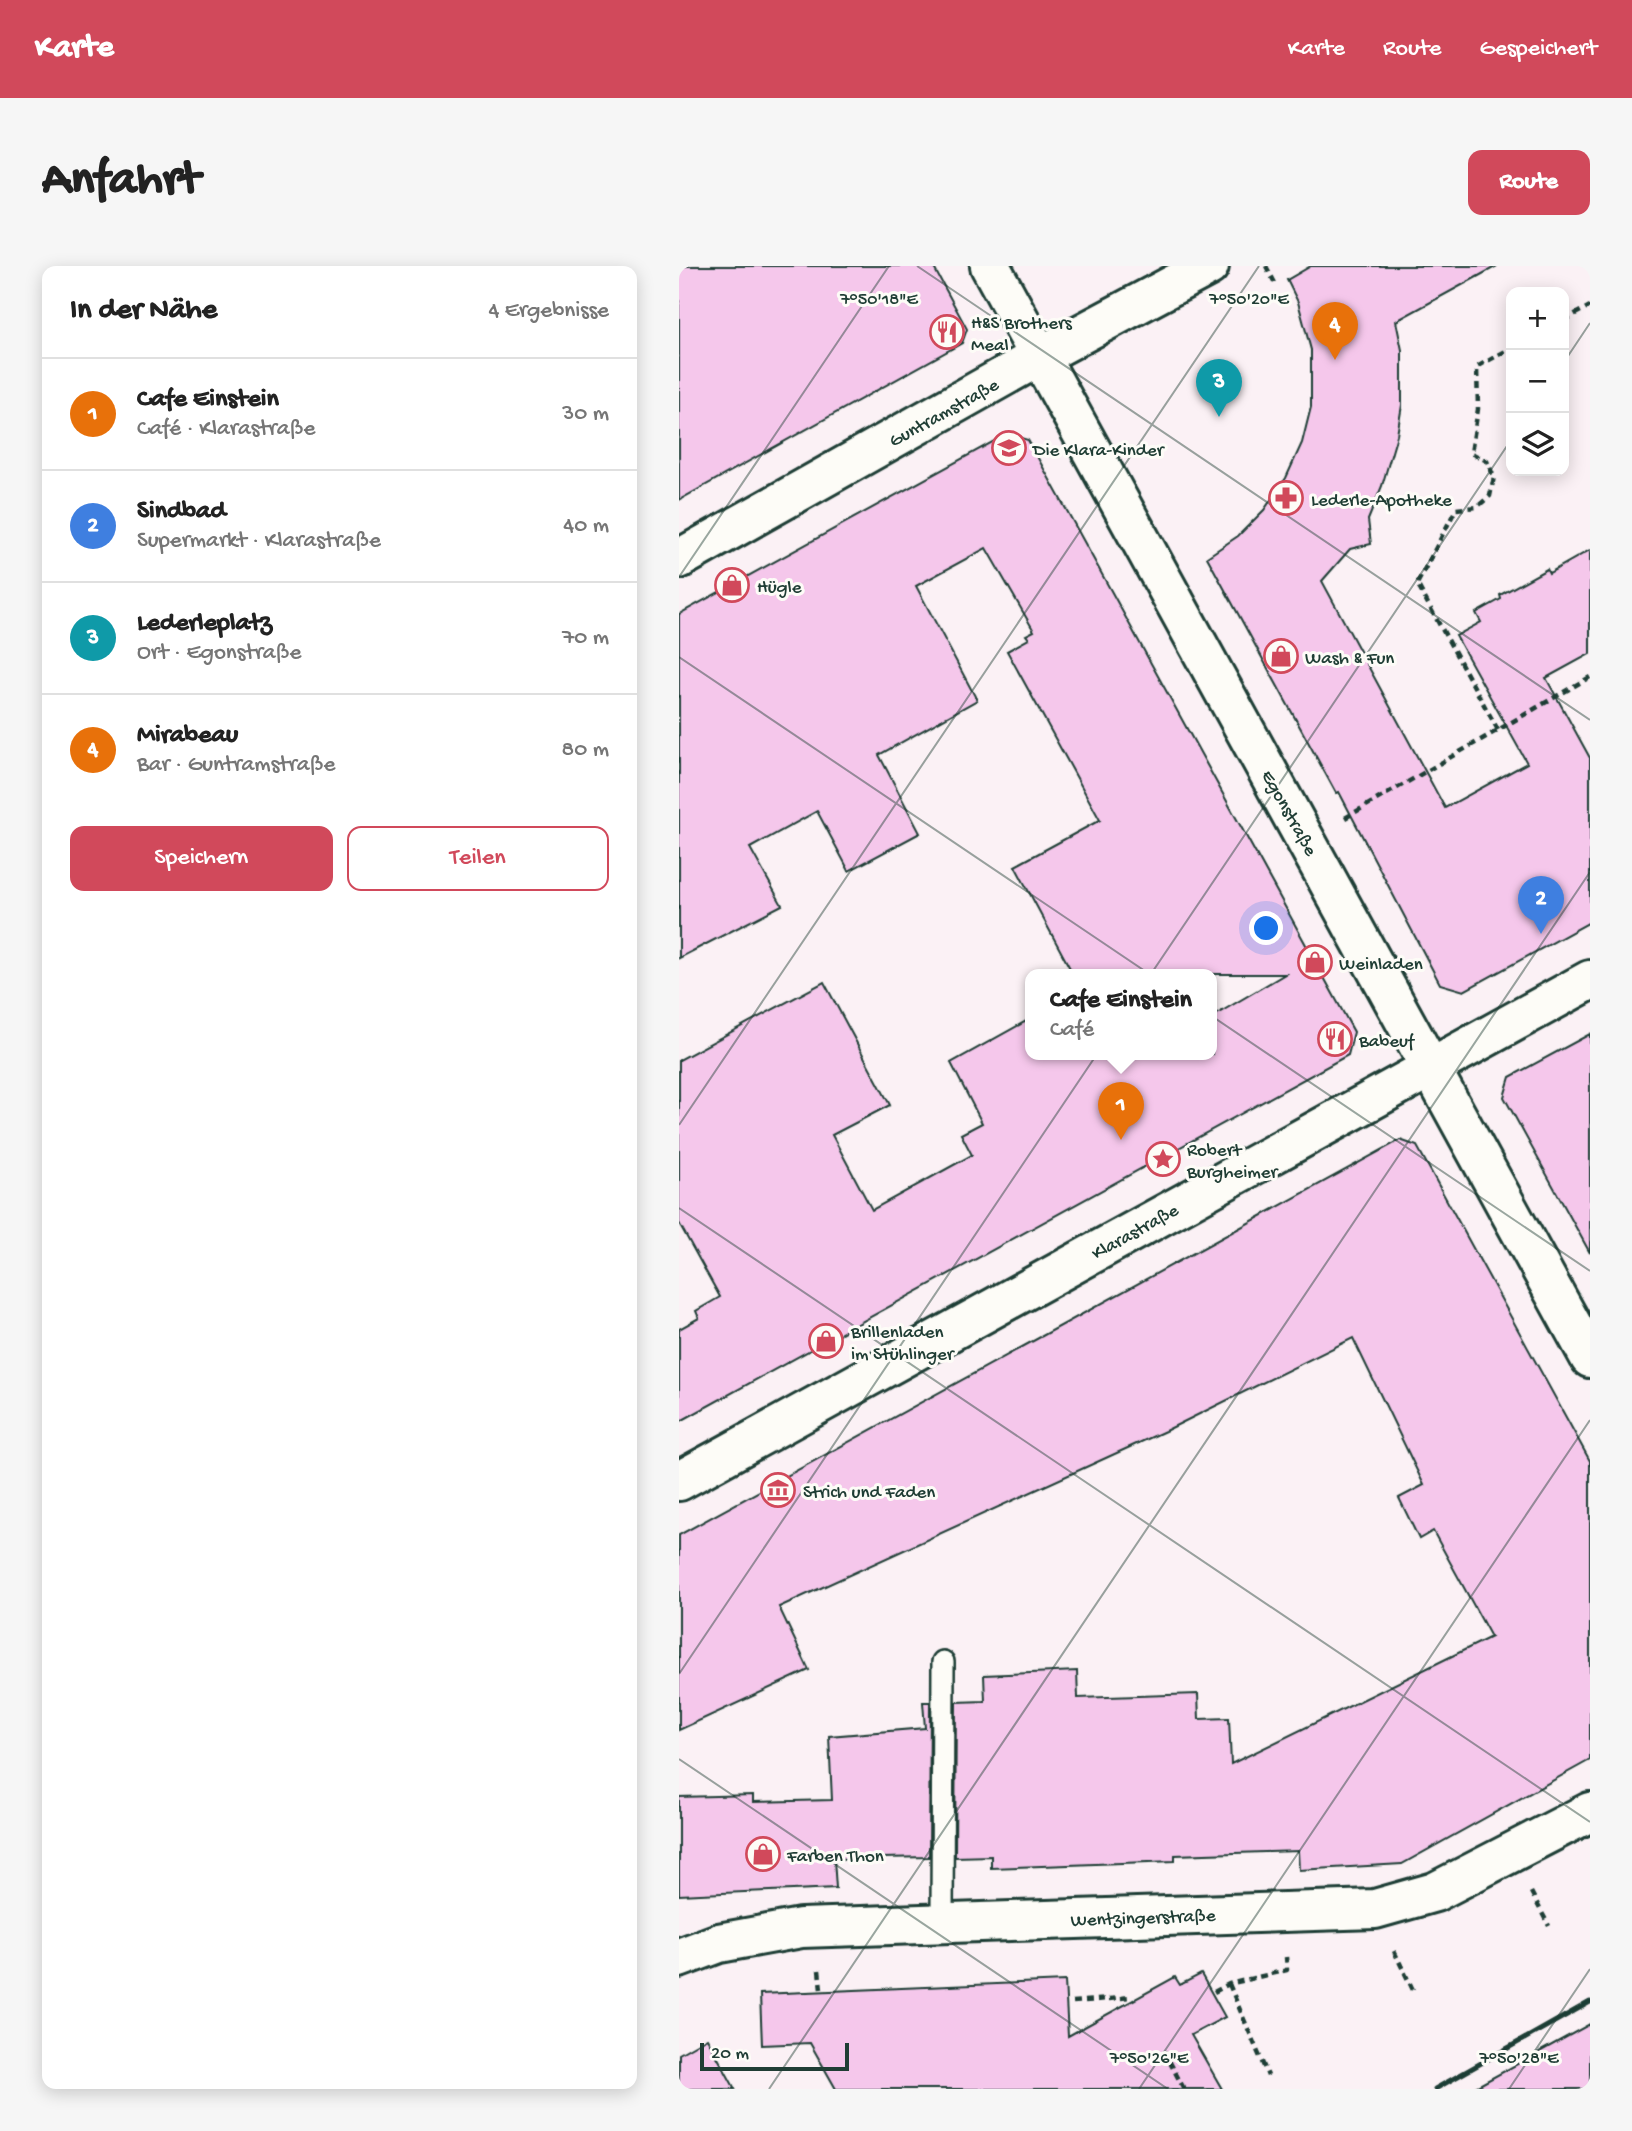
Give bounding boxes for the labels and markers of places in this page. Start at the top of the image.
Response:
pin: 4 [1312,302,1358,360]
restaurant icon: H&S Brothers Meal [928,313,966,351]
place label: H&S Brothers Meal [971,313,1073,358]
pin: 3 [1196,359,1242,417]
school or university icon: Die Klara-Kinder [990,429,1028,467]
place label: Die Klara-Kinder [1031,440,1166,463]
pharmacy icon: Lederle-Apotheke [1267,479,1305,517]
place label: Lederle-Apotheke [1311,490,1452,513]
shop icon: Hügle [713,566,751,604]
place label: Hügle [757,577,802,600]
shop icon: Wash & Fun [1262,637,1300,675]
place label: Wash & Fun [1305,648,1394,671]
pin: 2 [1518,876,1564,934]
shop icon: Weinladen [1296,943,1334,981]
place label: Weinladen [1339,954,1423,977]
restaurant icon: Babeuf [1316,1020,1354,1058]
place label: Babeuf [1358,1031,1416,1054]
pin: 1 [1098,1082,1144,1140]
place icon: Robert Burgheimer [1144,1140,1182,1178]
place label: Robert Burgheimer [1186,1140,1280,1185]
shop icon: Brillenladen im Stühlinger [807,1322,845,1360]
place label: Brillenladen im Stühlinger [850,1322,956,1367]
museum icon: Strich und Faden [759,1471,797,1509]
place label: Strich und Faden [803,1482,935,1505]
shop icon: Farben Thon [744,1835,782,1873]
place label: Farben Thon [786,1846,884,1869]

